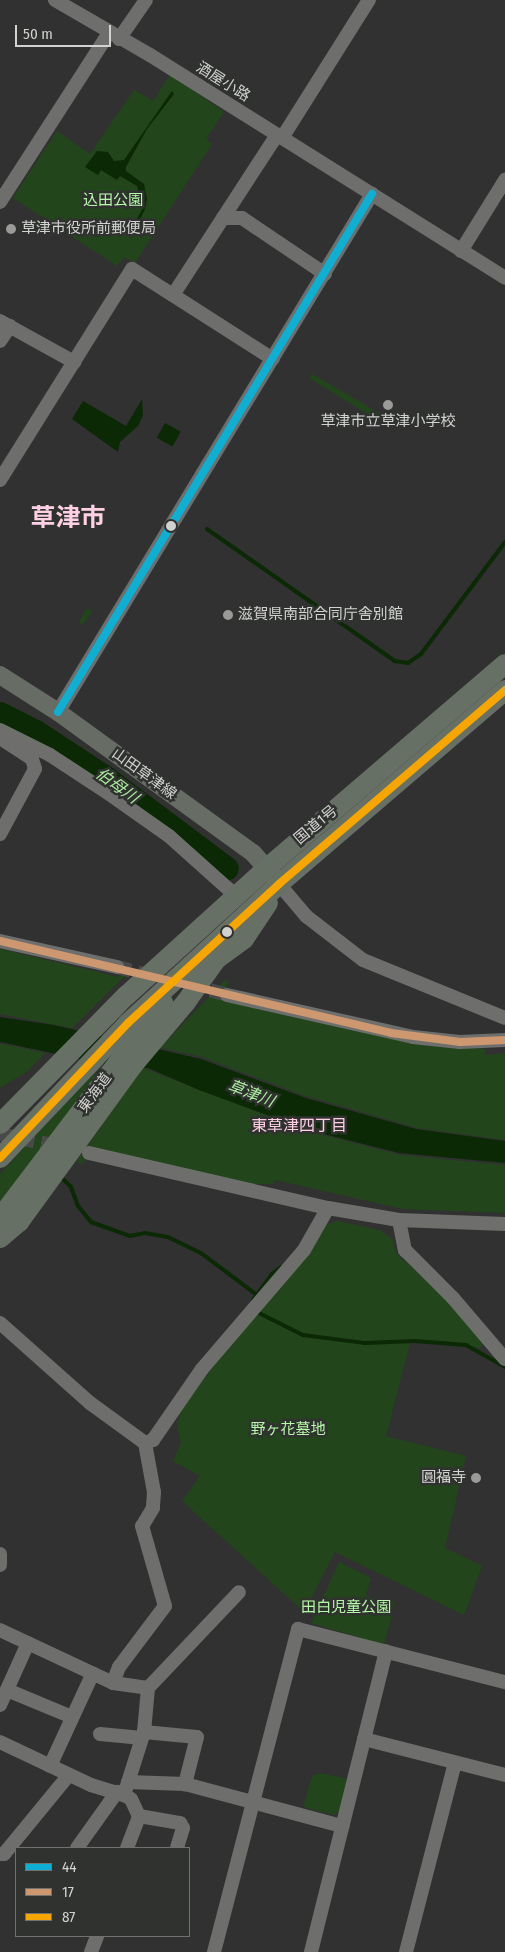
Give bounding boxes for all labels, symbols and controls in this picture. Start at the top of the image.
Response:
scale bar [18,15,114,47]
text: 50 m [23,25,53,43]
street label: 酒屋小路 [193,58,253,106]
park label: 込田公園 [83,192,143,210]
place label: 草津市役所前郵便局 [21,220,156,238]
marker: 草津市役所前郵便局 [5,223,17,235]
marker: 草津市立草津小学校 [382,399,394,411]
place label: 草津市立草津小学校 [321,413,455,431]
district label: 草津市 [31,503,105,533]
unlabelled marker [166,521,176,531]
place label: 滋賀県南部合同庁舎別館 [238,606,403,624]
marker: 滋賀県南部合同庁舎別館 [222,609,234,621]
street label: 山田草津線 [108,745,180,803]
water label: 伯母川 [92,764,142,808]
street label: 国道1号 [291,802,341,848]
unlabelled marker [222,927,232,937]
street label: 東海道 [74,1070,116,1116]
water label: 草津川 [225,1076,277,1112]
district label: 東草津四丁目 [251,1116,347,1136]
park label: 野ヶ花墓地 [251,1421,325,1439]
place label: 圓福寺 [421,1469,466,1487]
marker: 圓福寺 [470,1472,482,1484]
park label: 田白児童公園 [301,1599,391,1617]
legend [15,1847,190,1937]
text: 44 [62,1858,77,1876]
text: 17 [62,1883,74,1901]
text: 87 [62,1908,75,1926]

